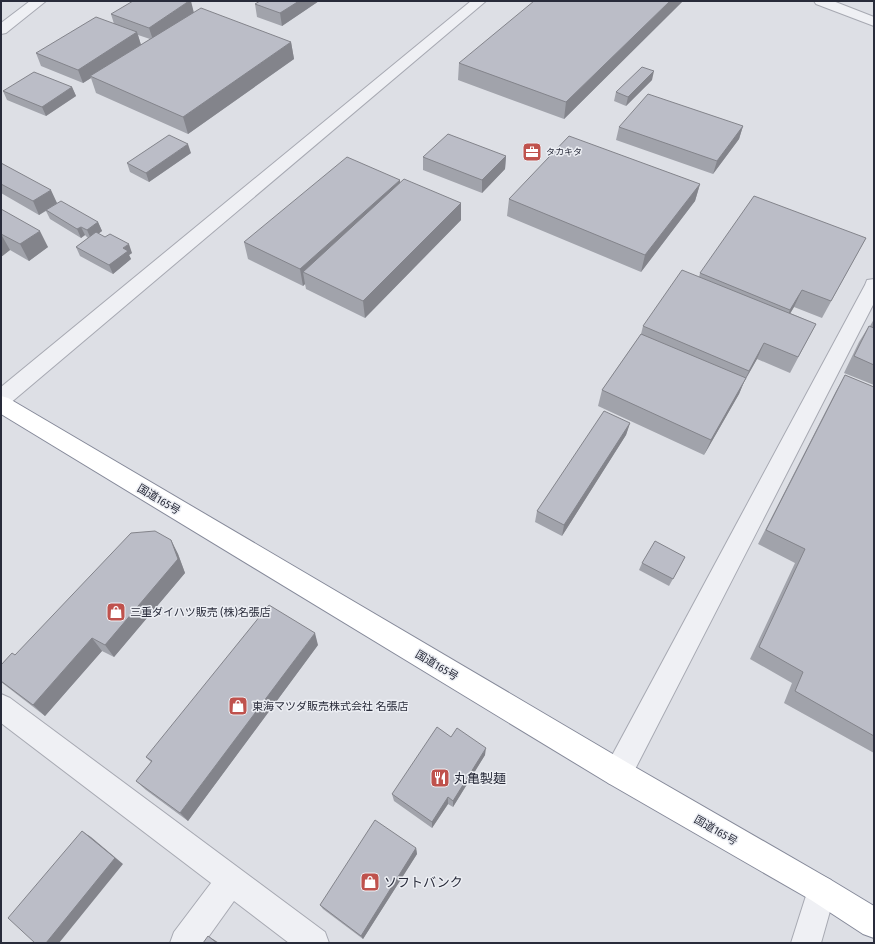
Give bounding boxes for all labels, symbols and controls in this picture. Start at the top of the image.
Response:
office icon: タカキタ [521,141,543,163]
place label: タカキタ [546,147,582,157]
street label: 国道165号 [135,482,183,517]
shop icon: 三重ダイハツ販売 (株)名張店 [105,601,127,623]
place label: 三重ダイハツ販売 (株)名張店 [130,606,271,619]
street label: 国道165号 [413,648,461,683]
shop icon: 東海マツダ販売株式会社 名張店 [227,695,249,717]
place label: 東海マツダ販売株式会社 名張店 [252,700,409,713]
restaurant icon: 丸亀製麺 [429,767,451,789]
place label: 丸亀製麺 [454,771,506,786]
street label: 国道165号 [692,813,740,848]
shop icon: ソフトバンク [359,871,381,893]
place label: ソフトバンク [384,875,463,890]

